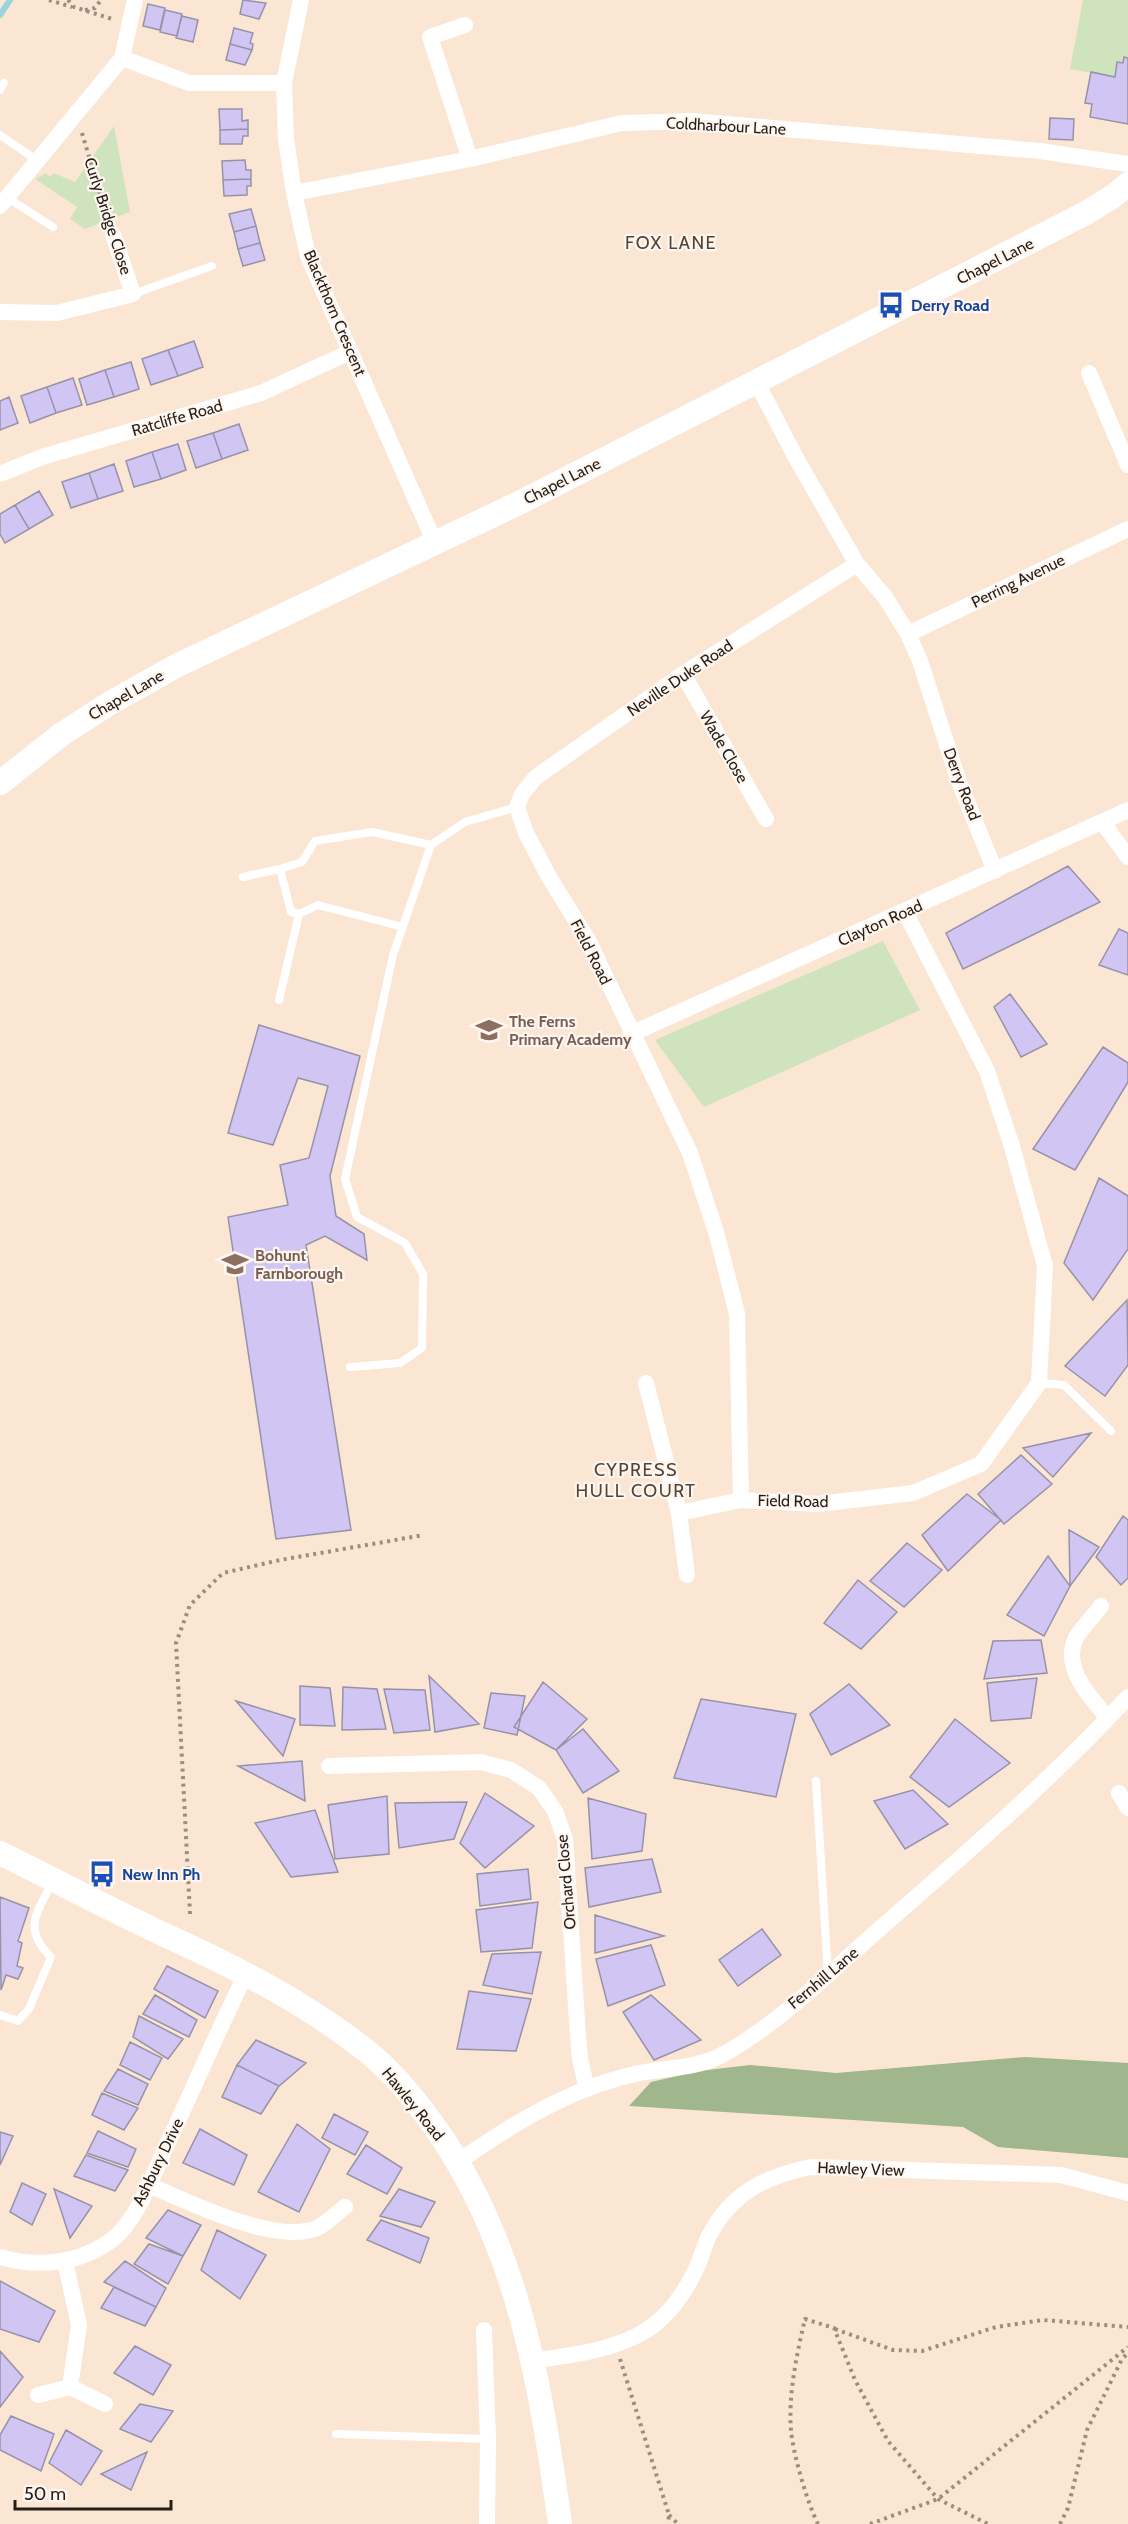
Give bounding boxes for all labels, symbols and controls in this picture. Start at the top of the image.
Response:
street label: Coldharbour Lane [666,113,786,139]
street label: Curly Bridge Close [80,155,136,277]
district label: FOX LANE [625,232,717,254]
street label: Chapel Lane [953,234,1037,288]
street label: Blackthorn Crescent [300,247,370,379]
bus stop icon: Derry Road [876,290,906,320]
place label: Derry Road [911,296,989,315]
street label: Ratcliffe Road [129,396,225,440]
street label: Chapel Lane [520,454,604,508]
street label: Perring Avenue [968,550,1068,612]
street label: Neville Duke Road [624,636,736,720]
street label: Chapel Lane [85,666,167,724]
street label: Wade Close [696,708,752,786]
street label: Derry Road [939,745,985,823]
street label: Clayton Road [835,896,925,950]
street label: Field Road [566,916,616,988]
place label: The Ferns Primary Academy [509,1012,632,1049]
school or university icon: The Ferns Primary Academy [474,1015,504,1045]
place label: Bohunt Farnborough [255,1246,343,1283]
school or university icon: Bohunt Farnborough [220,1249,250,1279]
district label: CYPRESS HULL COURT [576,1459,696,1502]
street label: Field Road [757,1491,829,1511]
street label: Orchard Close [552,1834,580,1930]
bus stop icon: New Inn Ph [87,1859,117,1889]
place label: New Inn Ph [122,1865,200,1884]
street label: Fernhill Lane [784,1943,862,2013]
street label: Hawley Road [378,2064,448,2144]
street label: Ashbury Drive [129,2115,187,2209]
street label: Hawley View [817,2158,905,2180]
scale bar [15,2473,171,2511]
text: 50 m [24,2483,66,2505]

